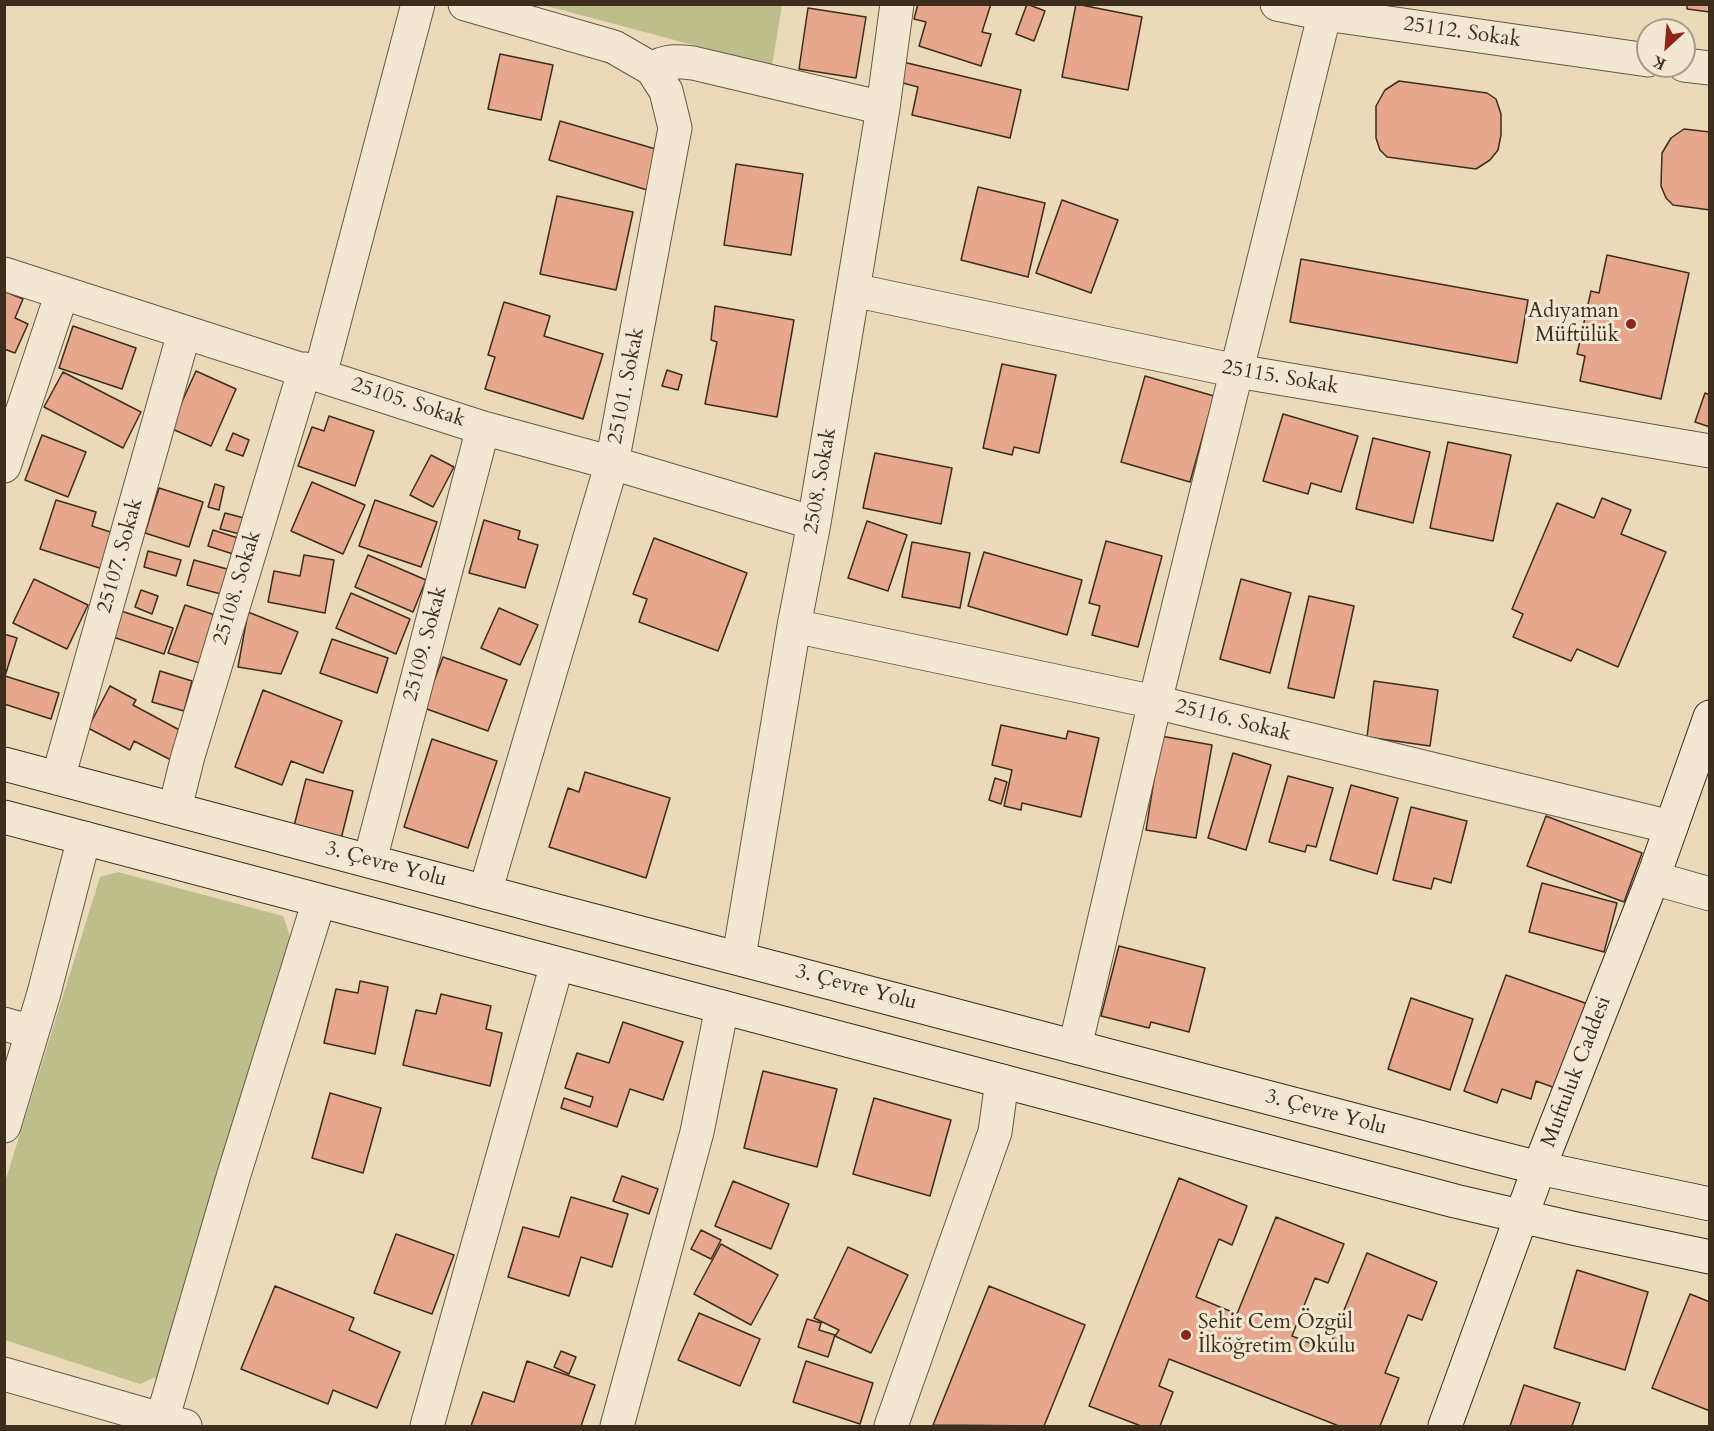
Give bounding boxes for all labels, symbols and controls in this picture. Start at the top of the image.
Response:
street label: 25112. Sokak [1402,12,1522,54]
north arrow [1636,18,1696,78]
text: K [1648,50,1670,75]
place label: Adıyaman Müftülük [1528,299,1619,349]
marker: Adıyaman Müftülük [1624,317,1638,331]
street label: 25101. Sokak [603,326,651,446]
street label: 25115. Sokak [1220,355,1340,401]
street label: 25105. Sokak [348,373,468,433]
street label: 2508. Sokak [799,426,843,536]
street label: 25107. Sokak [93,496,149,616]
street label: 25108. Sokak [209,528,267,648]
street label: 25109. Sokak [399,584,453,704]
street label: 25116. Sokak [1173,694,1293,748]
street label: 3. Çevre Yolu [323,837,449,893]
street label: 3. Çevre Yolu [793,960,919,1016]
street label: Muftuluk Caddesi [1537,993,1617,1151]
street label: 3. Çevre Yolu [1263,1085,1389,1141]
place label: Şehit Cem Özgül İlköğretim Okulu [1198,1310,1356,1360]
marker: Şehit Cem Özgül İlköğretim Okulu [1179,1328,1193,1342]

